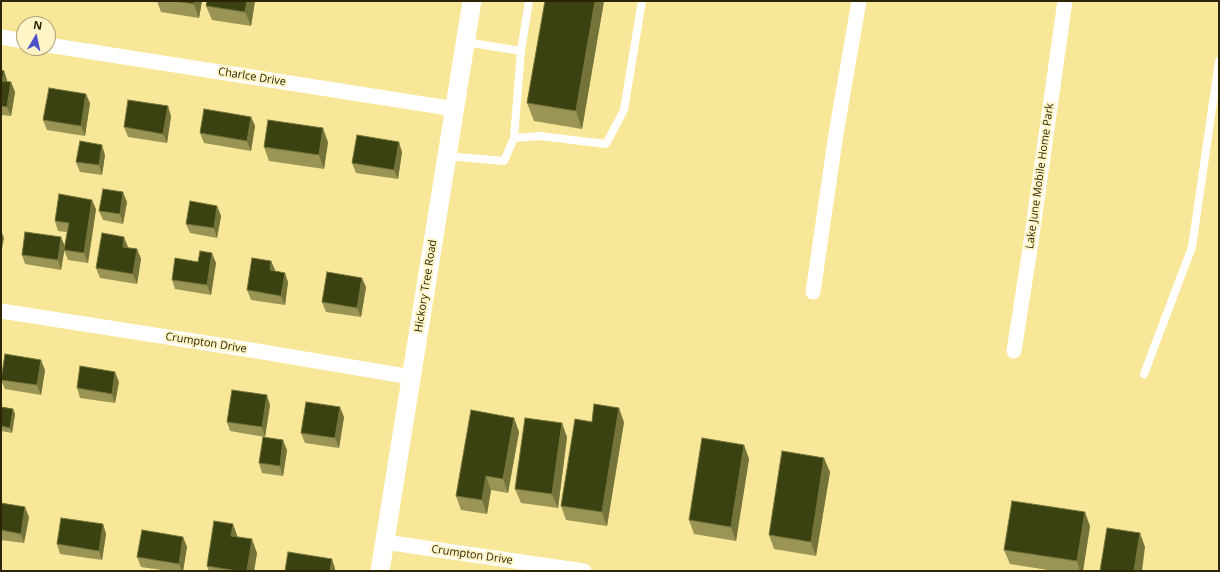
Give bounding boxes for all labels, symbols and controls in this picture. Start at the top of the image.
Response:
north arrow [16,16,56,56]
text: N [32,17,43,33]
street label: Charlce Drive [217,65,287,89]
street label: Lake June Mobile Home Park [1023,102,1057,250]
street label: Hickory Tree Road [412,239,440,333]
street label: Crumpton Drive [164,330,248,356]
street label: Crumpton Drive [430,543,514,567]

